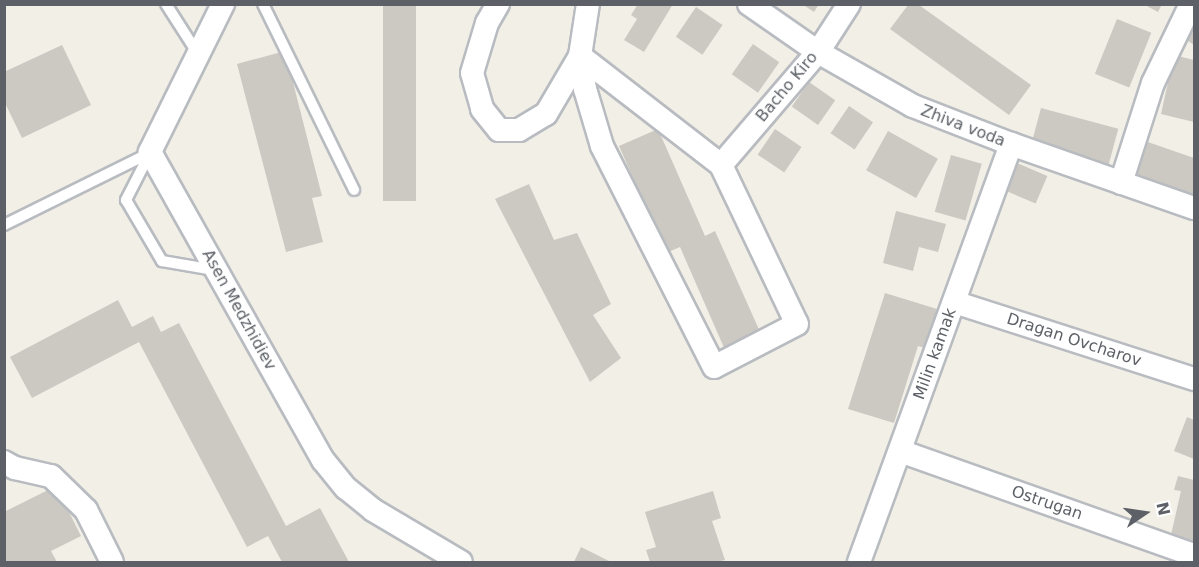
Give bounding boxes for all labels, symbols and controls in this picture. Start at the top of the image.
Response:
street label: Bacho Kiro [752,48,822,126]
street label: Zhiva voda [918,101,1008,151]
street label: Asen Medzhidiev [198,246,280,374]
street label: Milin kamak [910,306,960,402]
street label: Dragan Ovcharov [1004,309,1144,371]
street label: Ostrugan [1009,482,1085,524]
north arrow [1115,483,1175,543]
text: N [1152,500,1174,517]

